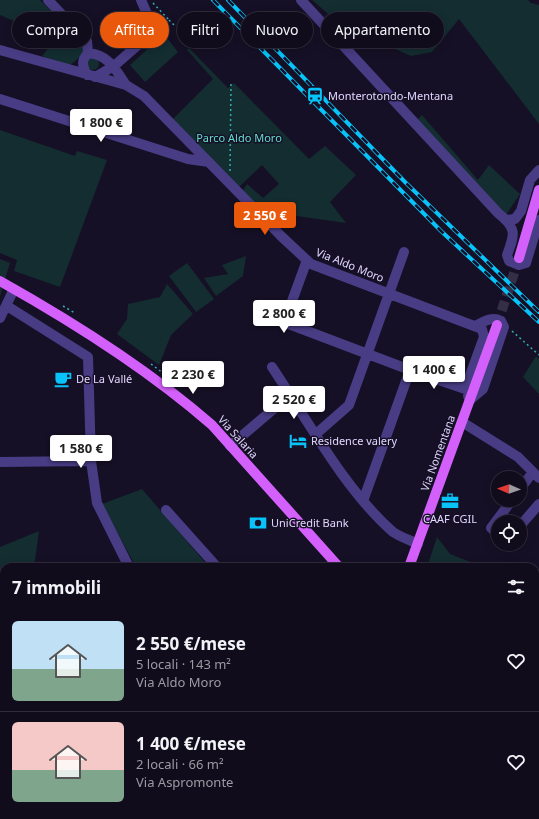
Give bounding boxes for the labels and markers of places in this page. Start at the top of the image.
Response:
station icon: Monterotondo-Mentana [305,86,325,106]
place label: Monterotondo-Mentana [328,88,453,103]
pin: 1 800 € [64,109,138,143]
pin: 2 550 € [228,202,302,236]
pin: 2 800 € [247,300,321,334]
pin: 1 400 € [397,356,471,390]
pin: 2 230 € [156,361,230,395]
cafe icon: De La Vallé [53,369,73,389]
place label: De La Vallé [76,371,132,386]
pin: 2 520 € [257,386,331,420]
hotel icon: Residence valery [288,431,308,451]
place label: Residence valery [311,433,398,448]
pin: 1 580 € [44,435,118,469]
office icon: CAAF CGIL [440,491,460,511]
place label: CAAF CGIL [423,511,477,526]
bank icon: UniCredit Bank [248,513,268,533]
place label: UniCredit Bank [271,515,349,530]

